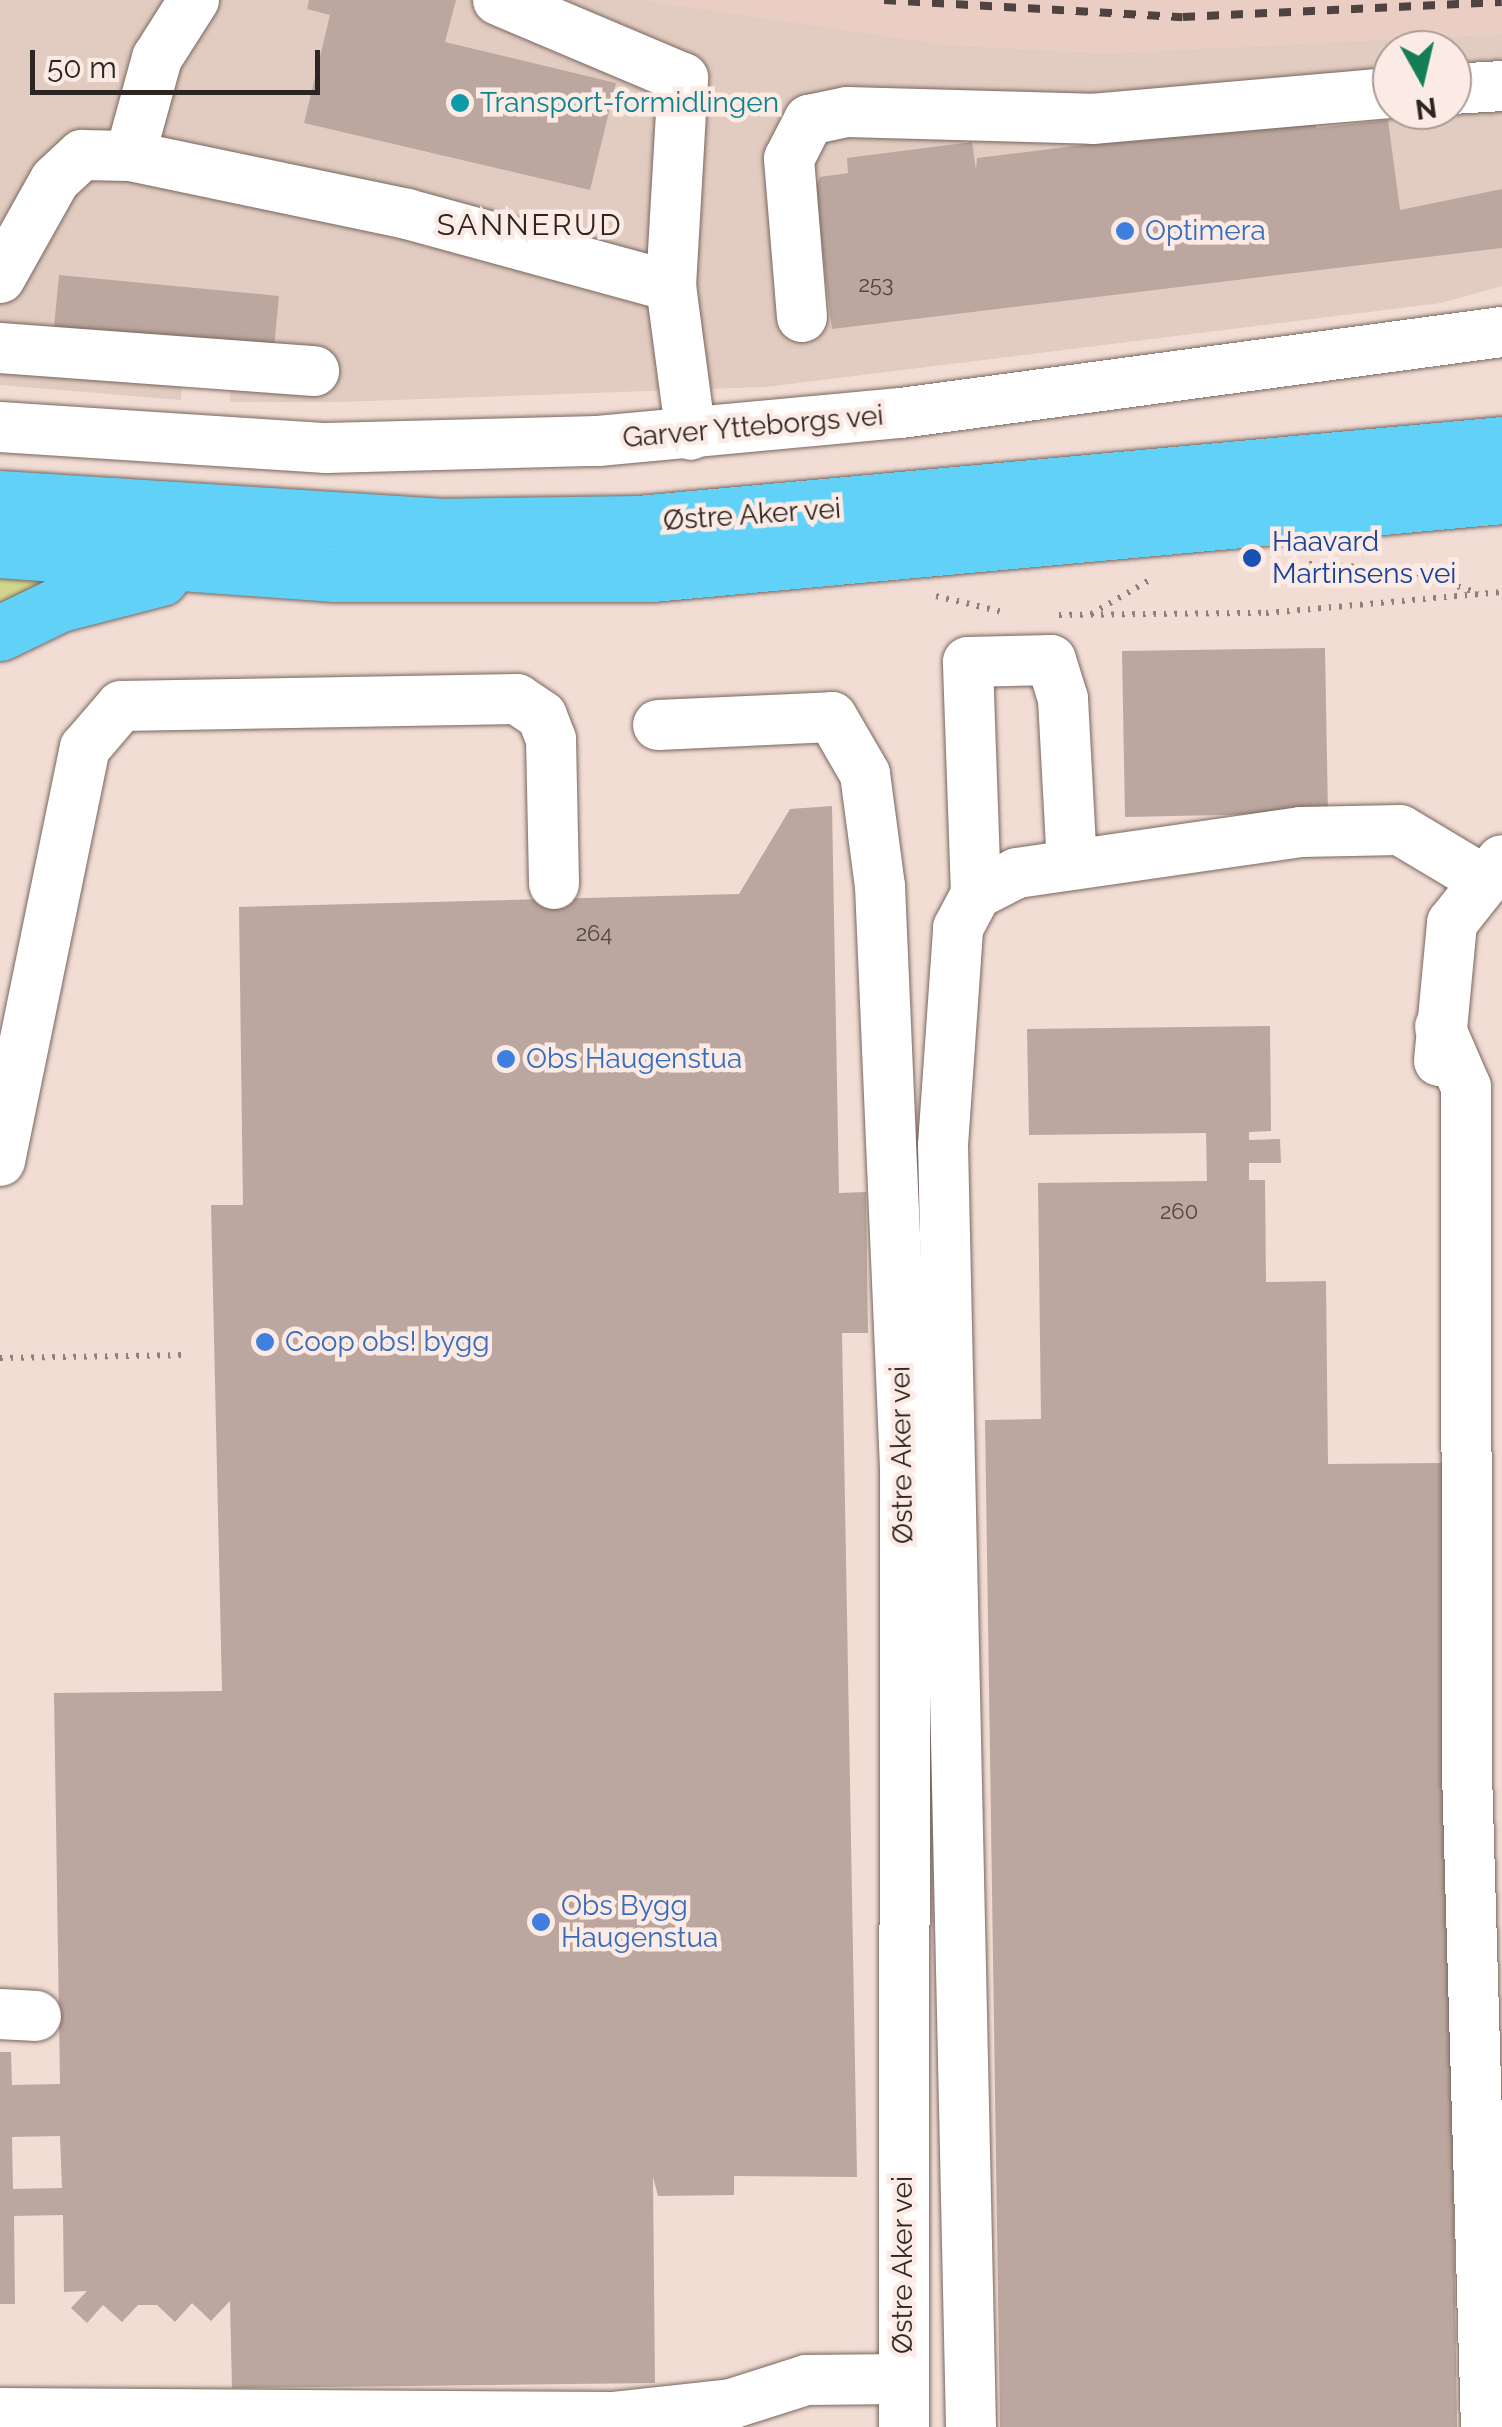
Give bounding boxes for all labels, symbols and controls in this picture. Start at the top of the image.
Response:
scale bar [35,30,325,92]
north arrow [1372,30,1472,130]
text: 50 m [47,50,117,85]
place label: Transport-formidlingen [480,86,779,120]
text: N [1413,90,1439,126]
marker: Transport-formidlingen [449,92,471,114]
district label: SANNERUD [437,207,623,243]
place label: Optimera [1145,214,1266,248]
marker: Optimera [1114,220,1136,242]
house number: 253 [858,272,894,298]
street label: Garver Ytteborgs vei [620,399,886,455]
street label: Østre Aker vei [661,492,843,538]
place label: Haavard Martinsens vei [1272,525,1457,591]
marker: Haavard Martinsens vei [1241,547,1263,569]
house number: 264 [576,921,612,947]
place label: Obs Haugenstua [526,1042,742,1076]
marker: Obs Haugenstua [495,1048,517,1070]
house number: 260 [1160,1199,1198,1225]
place label: Coop obs! bygg [285,1325,490,1359]
marker: Coop obs! bygg [254,1331,276,1353]
street label: Østre Aker vei [884,1365,920,1545]
place label: Obs Bygg Haugenstua [561,1889,718,1955]
marker: Obs Bygg Haugenstua [530,1911,552,1933]
street label: Østre Aker vei [886,2175,920,2355]

